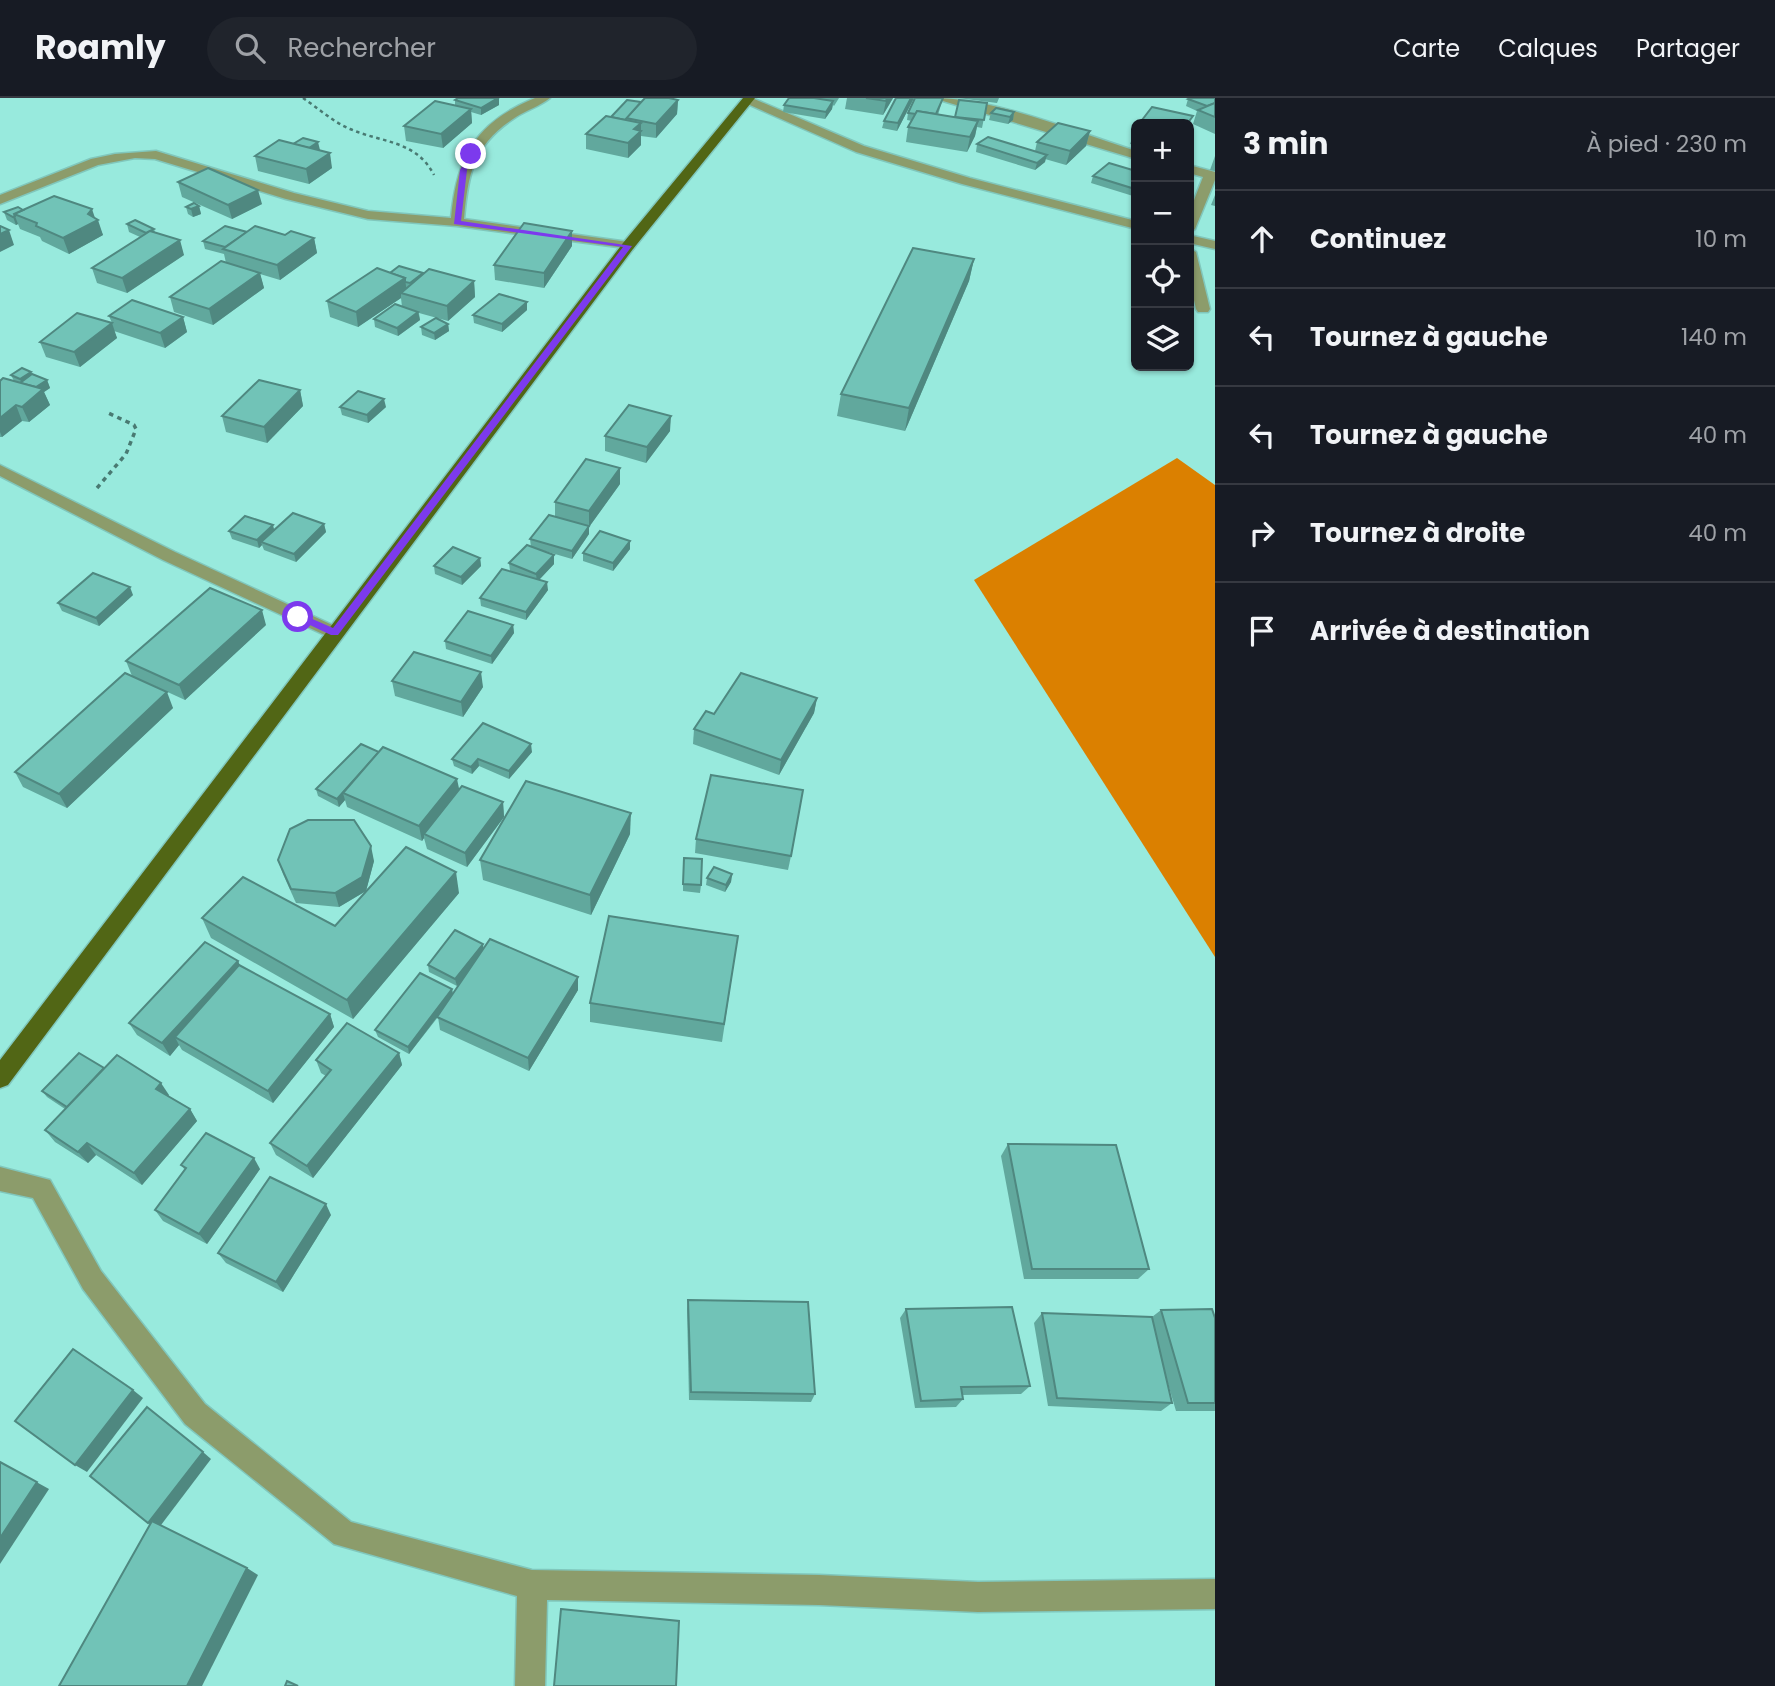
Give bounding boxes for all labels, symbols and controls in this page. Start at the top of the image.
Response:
search box [207,17,697,80]
text: Roamly [35,24,165,71]
icon: search [231,29,269,67]
text: Rechercher [287,30,436,66]
text: Carte [1393,32,1460,65]
text: Calques [1498,32,1598,65]
text: Partager [1636,32,1740,65]
map controls [1131,119,1194,371]
button: + [1131,119,1194,182]
text: 3 min [1243,122,1328,165]
text: À pied · 230 m [1586,128,1747,160]
route end [455,138,486,169]
button: − [1131,182,1194,245]
icon: ahead [1243,220,1281,258]
text: Continuez [1310,221,1446,257]
text: 10 m [1695,223,1747,255]
button: locate [1131,245,1194,308]
button: layers [1131,308,1194,371]
icon: left [1243,318,1281,356]
text: Tournez à gauche [1310,319,1548,355]
text: 140 m [1681,321,1747,353]
icon: left [1243,416,1281,454]
text: Tournez à gauche [1310,417,1548,453]
text: 40 m [1688,419,1747,451]
icon: right [1243,514,1281,552]
text: Tournez à droite [1310,515,1525,551]
text: 40 m [1688,517,1747,549]
route start [282,601,313,632]
icon: arrive [1243,612,1281,650]
text: Arrivée à destination [1310,613,1590,649]

